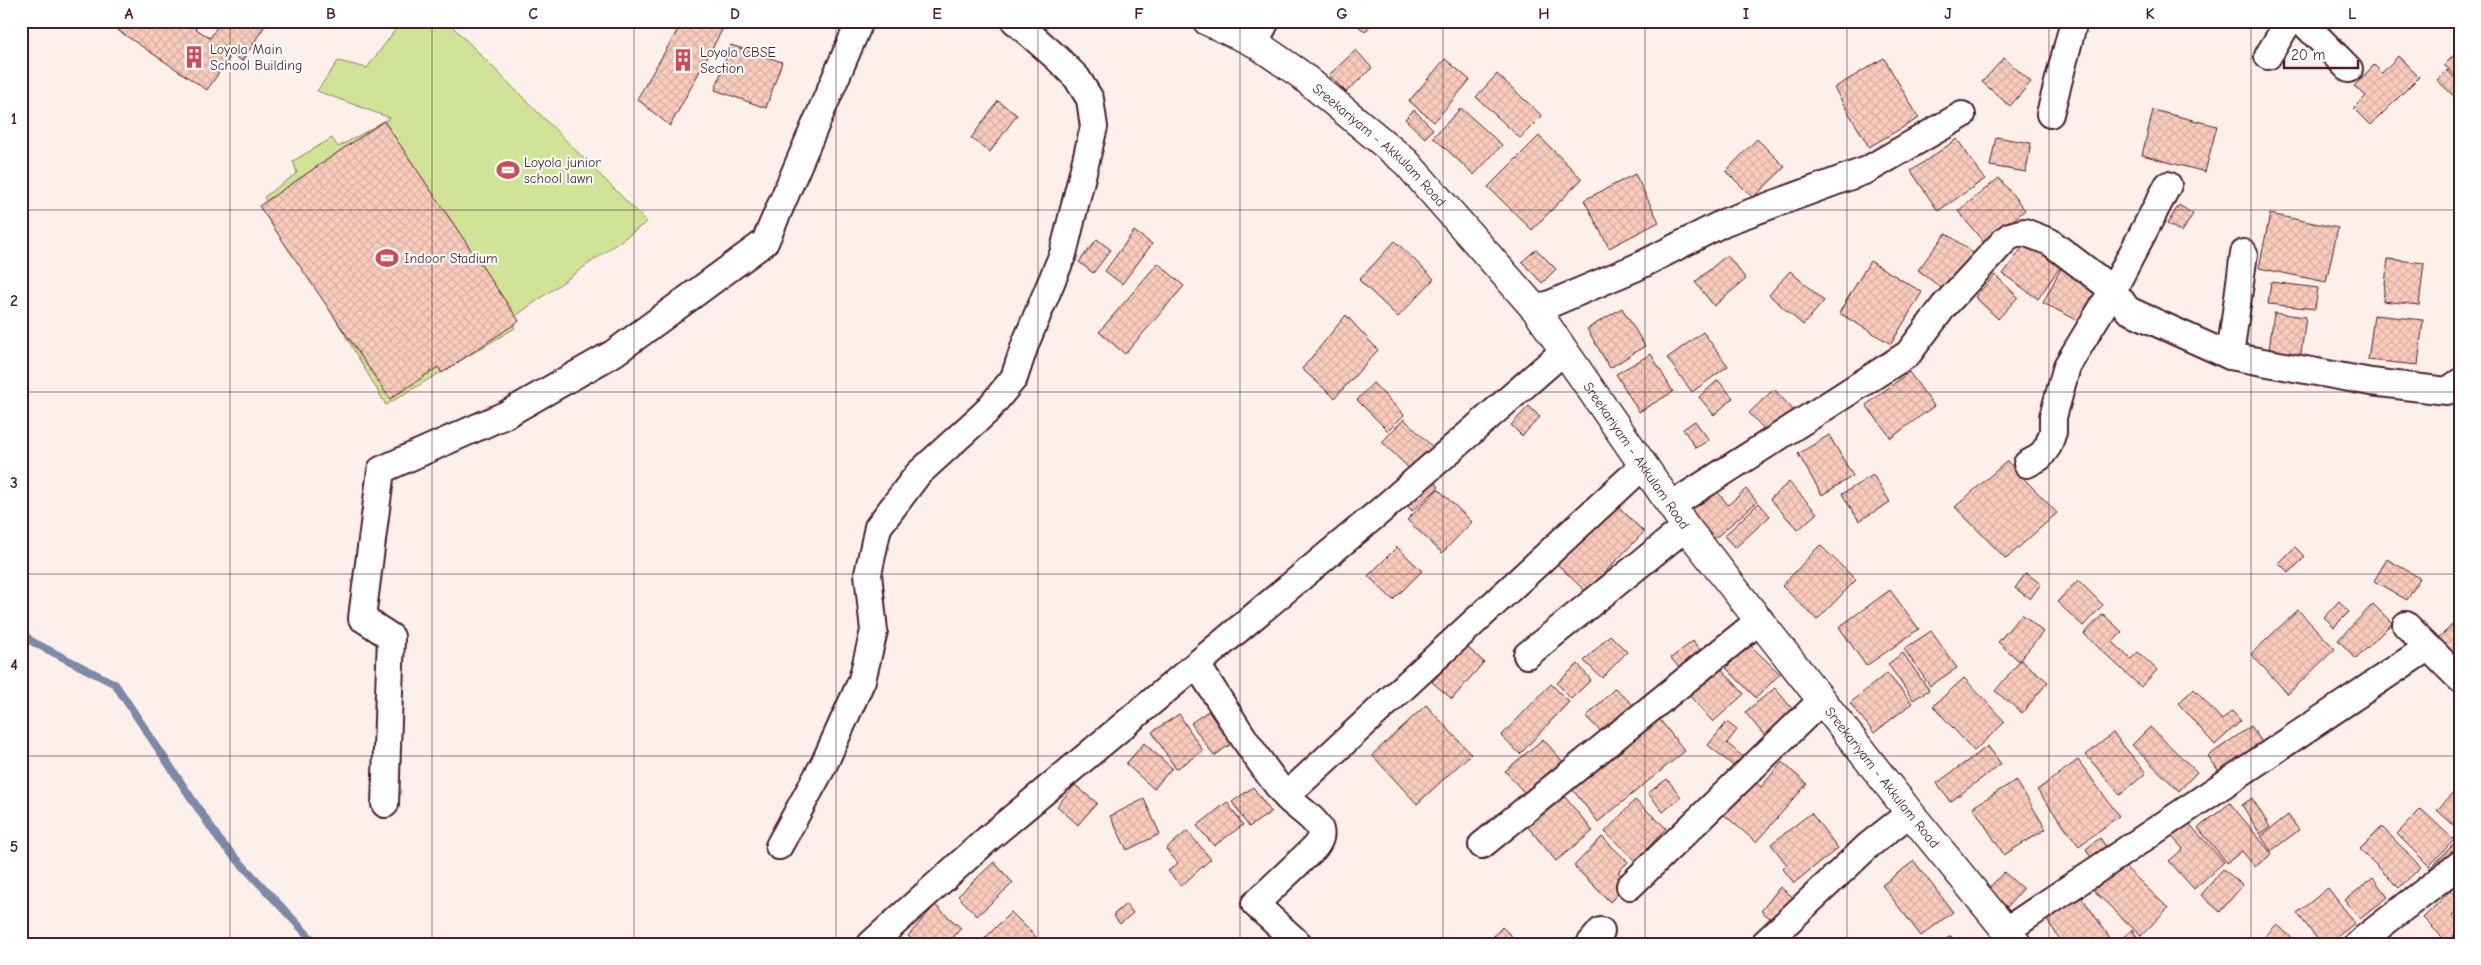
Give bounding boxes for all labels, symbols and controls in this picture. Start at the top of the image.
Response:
text: A [125,5,134,23]
text: B [326,5,336,23]
text: C [528,5,538,23]
text: D [730,5,740,23]
text: E [932,5,942,23]
text: F [1134,5,1144,23]
text: G [1336,5,1348,23]
text: H [1538,5,1550,23]
text: I [1743,5,1749,23]
text: J [1944,5,1952,23]
text: K [2145,5,2155,23]
text: L [2348,5,2356,23]
scale bar [2284,38,2357,70]
place label: Loyola Main School Building [210,41,302,74]
building icon: Loyola Main School Building [181,44,207,70]
place label: Loyola CBSE Section [700,44,776,77]
text: 20 m [2291,46,2325,64]
building icon: Loyola CBSE Section [670,47,696,73]
street label: Sreekariyam - Akkulam Road [1309,80,1450,210]
text: 1 [11,110,17,128]
place label: Loyola junior school lawn [524,154,601,187]
sports icon: Loyola junior school lawn [495,157,521,183]
sports icon: Indoor Stadium [374,245,400,271]
place label: Indoor Stadium [404,250,498,267]
text: 2 [10,292,18,310]
street label: Sreekariyam - Akkulam Road [1580,379,1693,532]
text: 3 [10,474,18,492]
text: 4 [10,656,18,674]
street label: Sreekariyam - Akkulam Road [1821,703,1943,851]
text: 5 [10,838,18,856]

